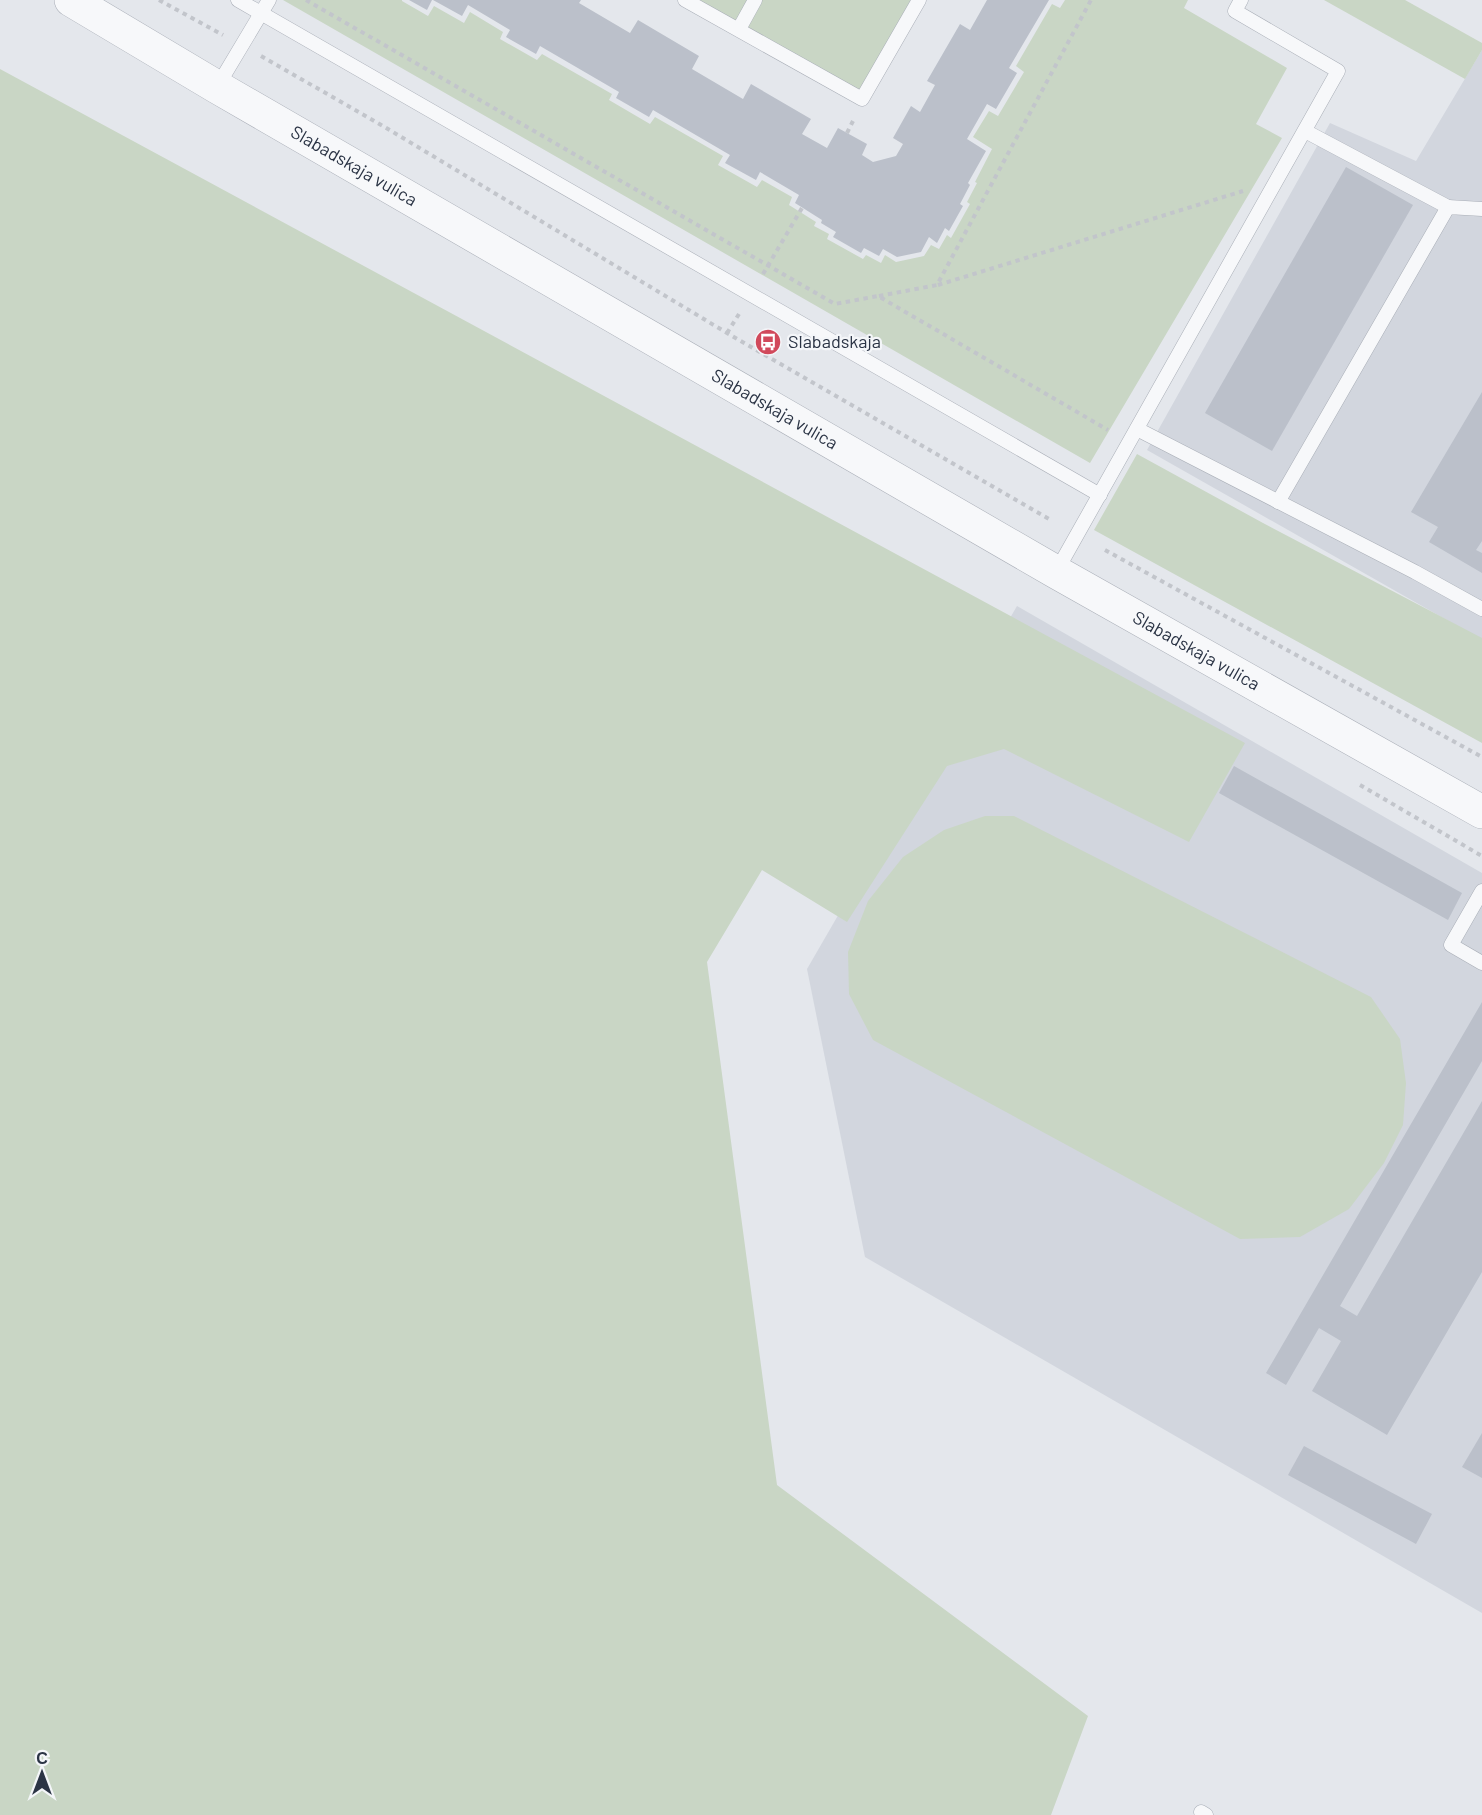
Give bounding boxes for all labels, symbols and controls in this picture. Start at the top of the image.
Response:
street label: Slabadskaja vulica [287,120,421,210]
bus stop icon: Slabadskaja [753,327,783,357]
place label: Slabadskaja [788,330,881,352]
street label: Slabadskaja vulica [708,363,842,454]
street label: Slabadskaja vulica [1129,606,1264,695]
north arrow [12,1743,72,1803]
text: С [36,1748,48,1767]

